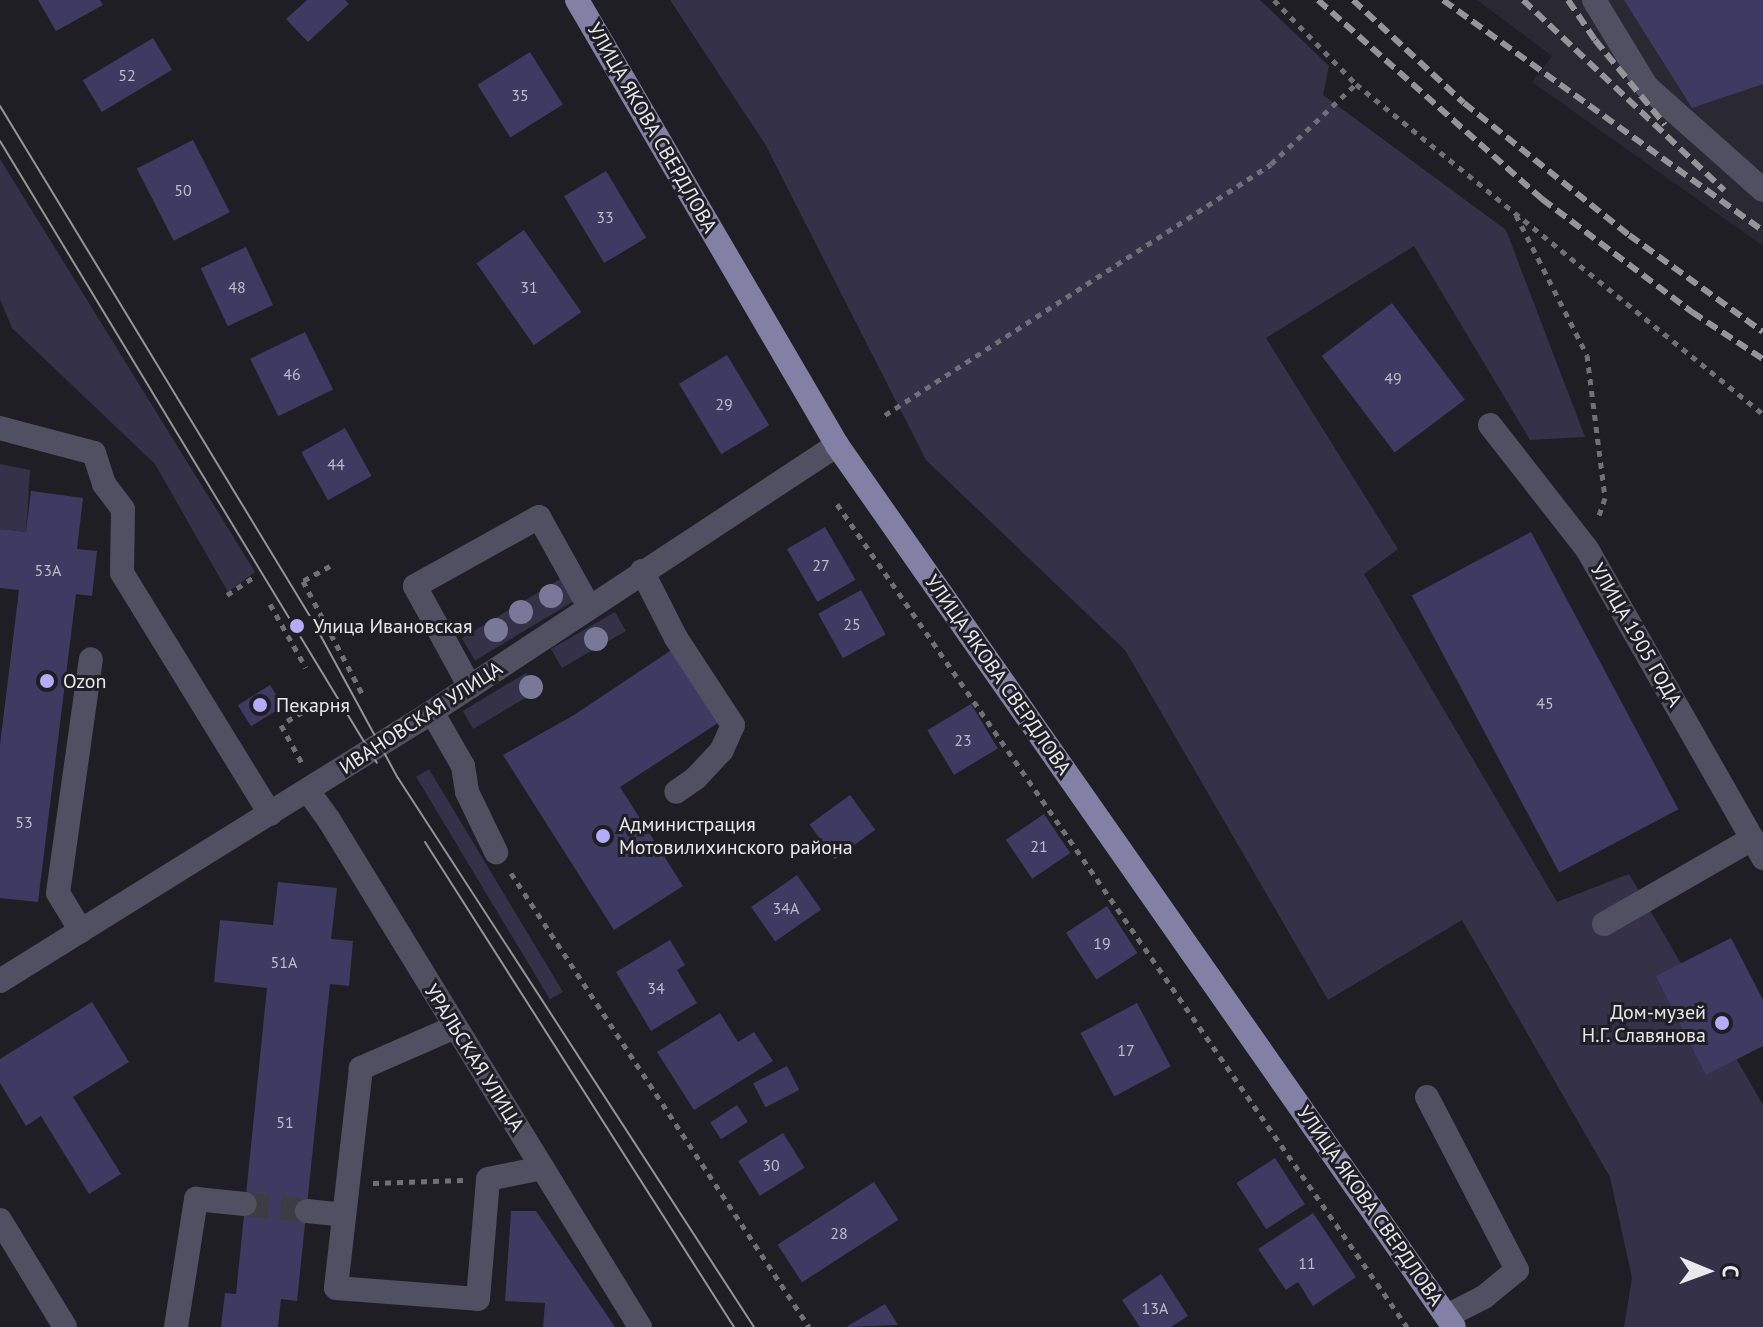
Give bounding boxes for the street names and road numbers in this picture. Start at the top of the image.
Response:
street label: УЛИЦА ЯКОВА СВЕРДЛОВА [582,18,722,238]
street label: УЛИЦА 1905 ГОДА [1585,559,1687,711]
street label: УЛИЦА ЯКОВА СВЕРДЛОВА [919,570,1077,780]
street label: ИВАНОВСКАЯ УЛИЦА [335,656,507,780]
street label: УРАЛЬСКАЯ УЛИЦА [419,980,529,1136]
street label: УЛИЦА ЯКОВА СВЕРДЛОВА [1291,1101,1449,1311]

